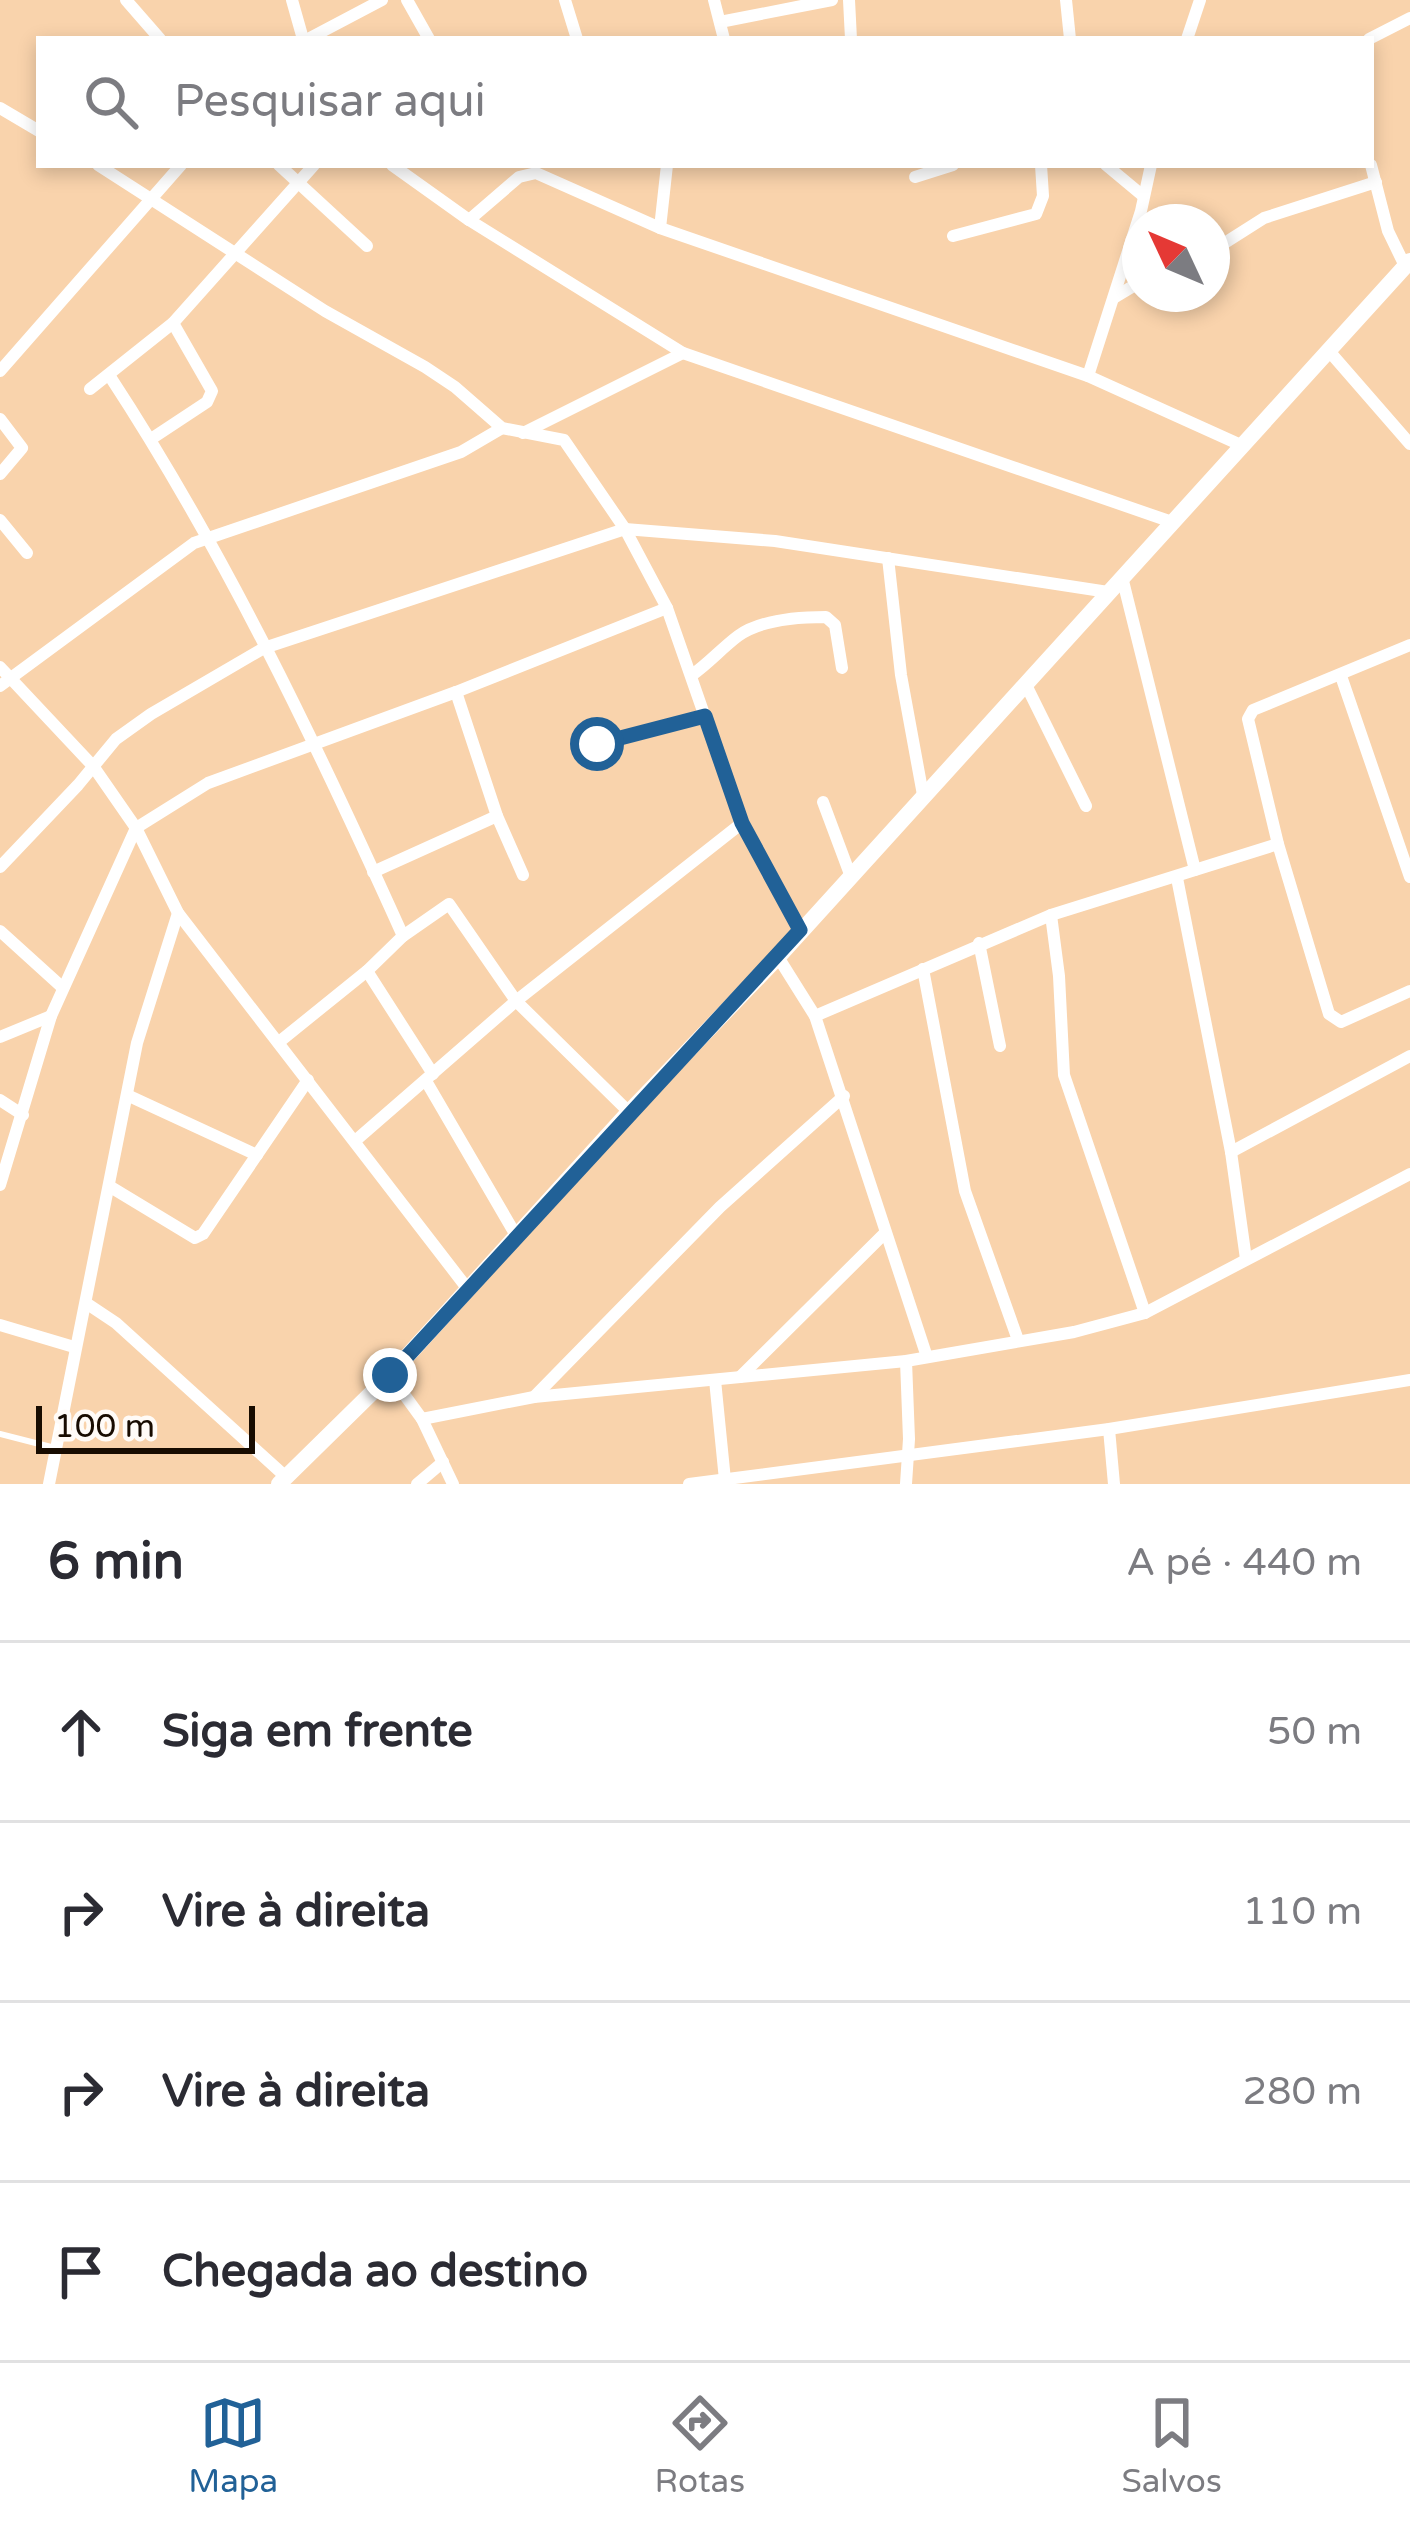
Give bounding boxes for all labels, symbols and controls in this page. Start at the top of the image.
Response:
search box [36,36,1374,168]
icon: search [78,69,144,135]
text: Pesquisar aqui [174,75,486,129]
north arrow [1122,204,1230,312]
route start [570,717,624,771]
route end [363,1348,417,1402]
scale bar [36,1400,255,1453]
text: 100 m [54,1407,155,1446]
text: 6 min [48,1531,184,1593]
text: A pé · 440 m [1126,1539,1362,1586]
icon: ahead [48,1699,114,1765]
text: Siga em frente [162,1705,473,1759]
text: 50 m [1267,1708,1362,1755]
icon: right [48,1879,114,1945]
text: Vire à direita [162,1885,430,1939]
text: 110 m [1243,1888,1362,1935]
icon: right [48,2059,114,2125]
text: Vire à direita [162,2065,430,2119]
text: 280 m [1243,2068,1362,2115]
icon: arrive [48,2239,114,2305]
text: Chegada ao destino [162,2245,588,2299]
tab: Mapa [188,2390,278,2501]
tab: Rotas [655,2390,745,2501]
tab: Salvos [1121,2390,1222,2501]

